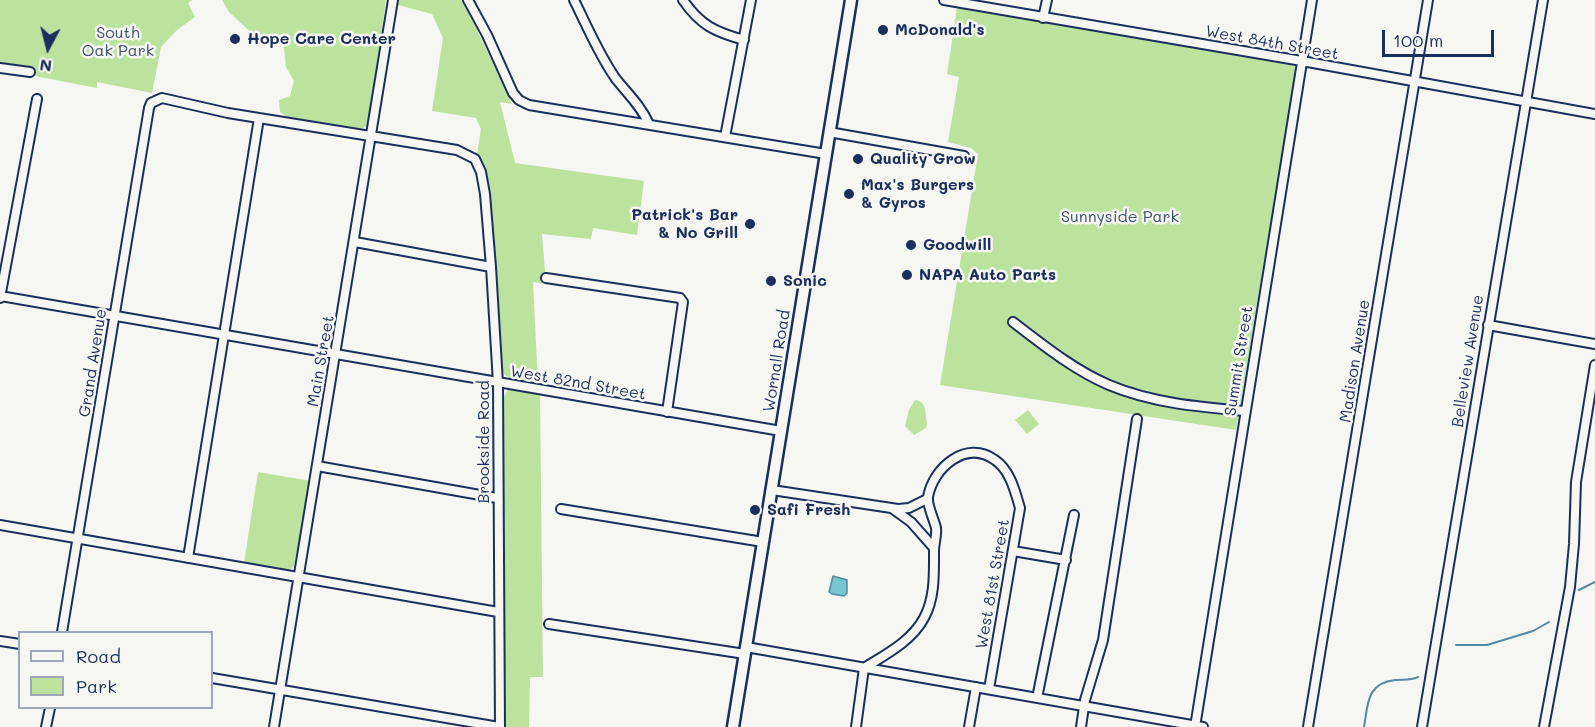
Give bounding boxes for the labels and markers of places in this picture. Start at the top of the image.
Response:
place label: McDonald's [895,20,984,40]
marker: McDonald's [876,23,890,37]
place label: Hope Care Center [247,29,396,49]
marker: Hope Care Center [228,32,242,46]
place label: Quality Grow [870,149,976,169]
marker: Quality Grow [851,152,865,166]
place label: Max's Burgers & Gyros [861,175,974,213]
marker: Max's Burgers & Gyros [842,187,856,201]
place label: Patrick's Bar & No Grill [631,205,738,243]
marker: Patrick's Bar & No Grill [743,217,757,231]
place label: Goodwill [923,235,991,255]
marker: Goodwill [904,238,918,252]
place label: NAPA Auto Parts [919,265,1056,285]
marker: NAPA Auto Parts [900,268,914,282]
place label: Sonic [783,271,827,291]
marker: Sonic [764,274,778,288]
place label: Safi Fresh [767,500,850,520]
marker: Safi Fresh [748,503,762,517]

